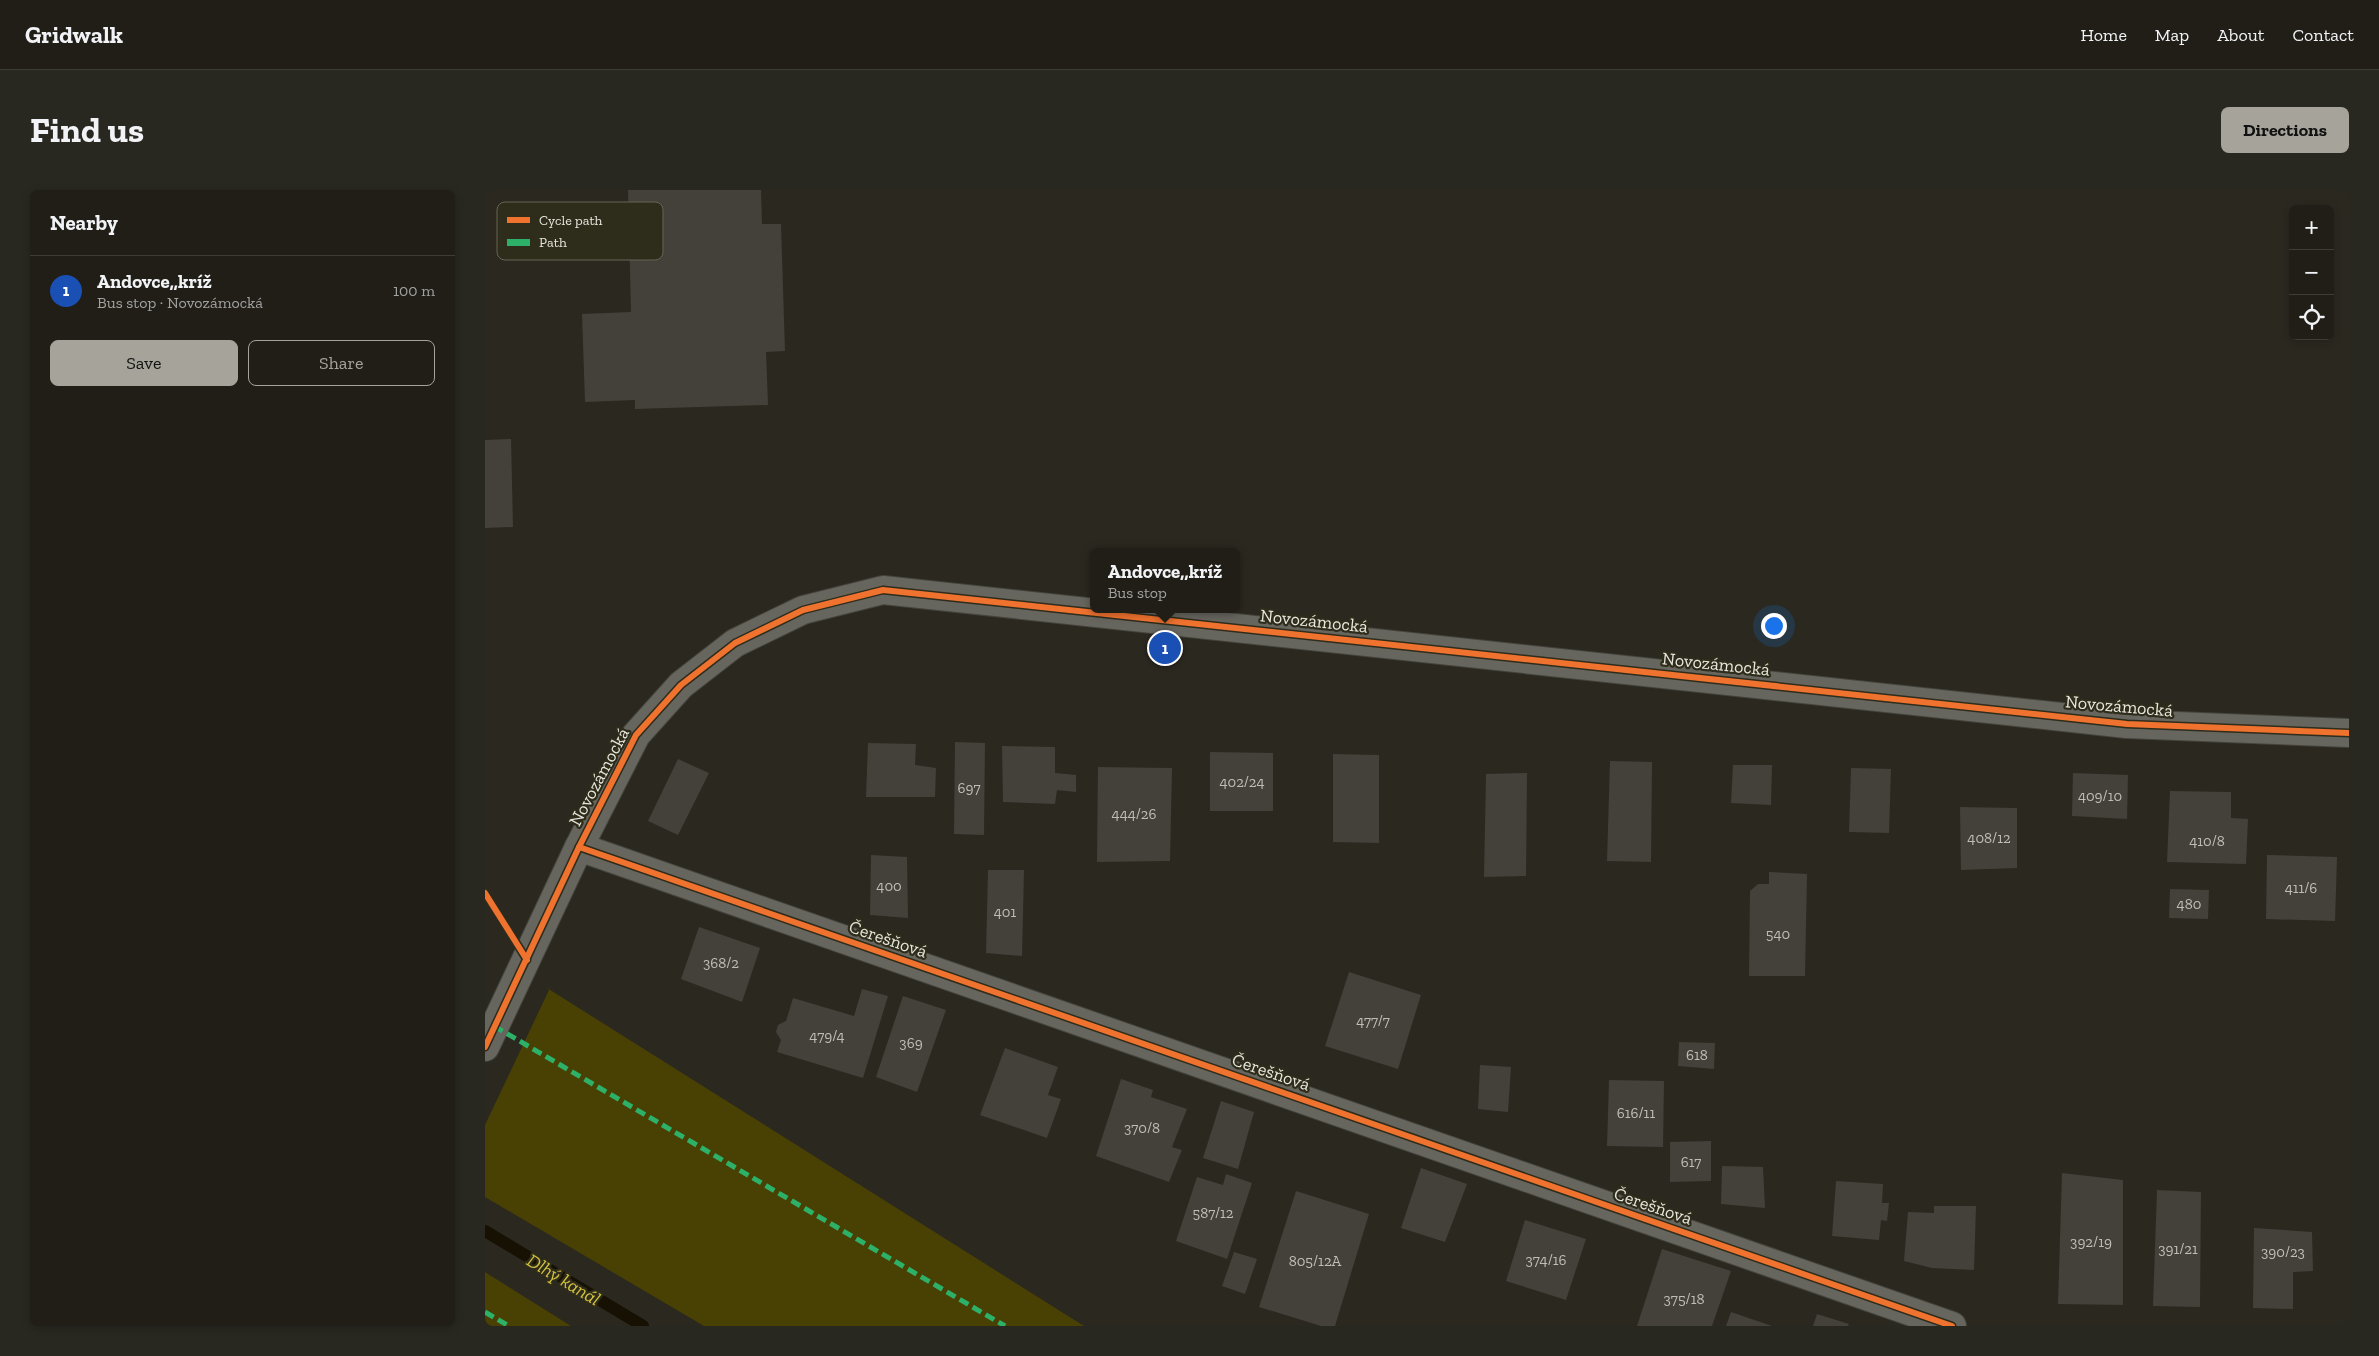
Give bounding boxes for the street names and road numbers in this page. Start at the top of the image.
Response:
street label: Novozámocká [1259,604,1369,638]
street label: Novozámocká [1661,647,1771,681]
street label: Novozámocká [2064,690,2174,722]
street label: Novozámocká [564,724,634,830]
street label: Čerešňová [846,915,930,963]
street label: Čerešňová [1229,1048,1313,1096]
street label: Čerešňová [1611,1182,1695,1230]

